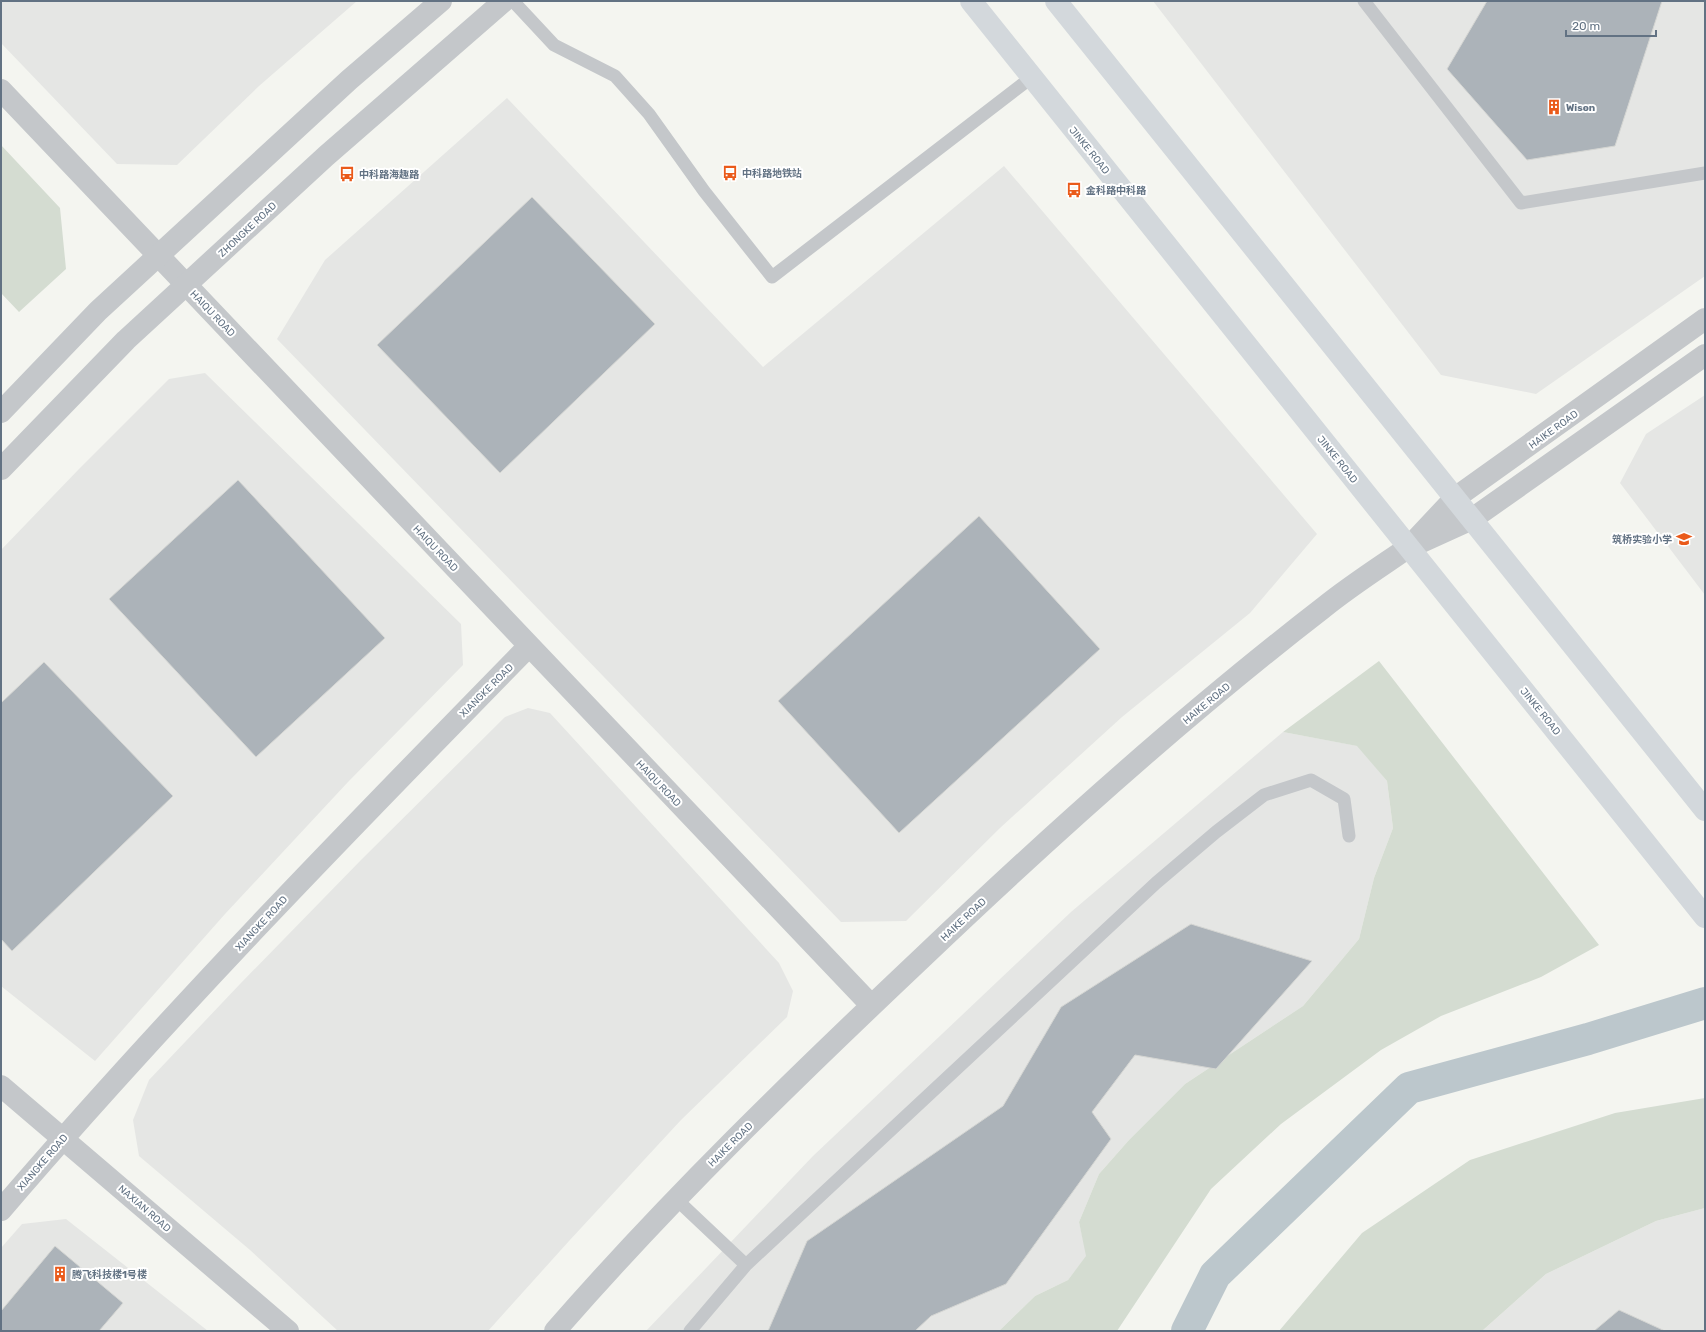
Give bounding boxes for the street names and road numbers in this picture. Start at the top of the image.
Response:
street label: JINKE ROAD [1067,125,1112,177]
street label: ZHONGKE ROAD [216,200,279,260]
street label: HAIQU ROAD [187,288,237,339]
street label: HAIKE ROAD [1527,408,1581,452]
street label: JINKE ROAD [1315,434,1360,486]
street label: HAIQU ROAD [410,523,460,574]
street label: XIANGKE ROAD [457,661,516,720]
street label: HAIKE ROAD [1181,681,1233,727]
street label: JINKE ROAD [1518,686,1563,738]
street label: HAIQU ROAD [633,758,683,809]
street label: XIANGKE ROAD [233,894,290,954]
street label: HAIKE ROAD [938,896,989,944]
street label: HAIKE ROAD [706,1120,755,1169]
street label: XIANGKE ROAD [15,1132,71,1193]
street label: NAXIAN ROAD [116,1183,173,1235]

